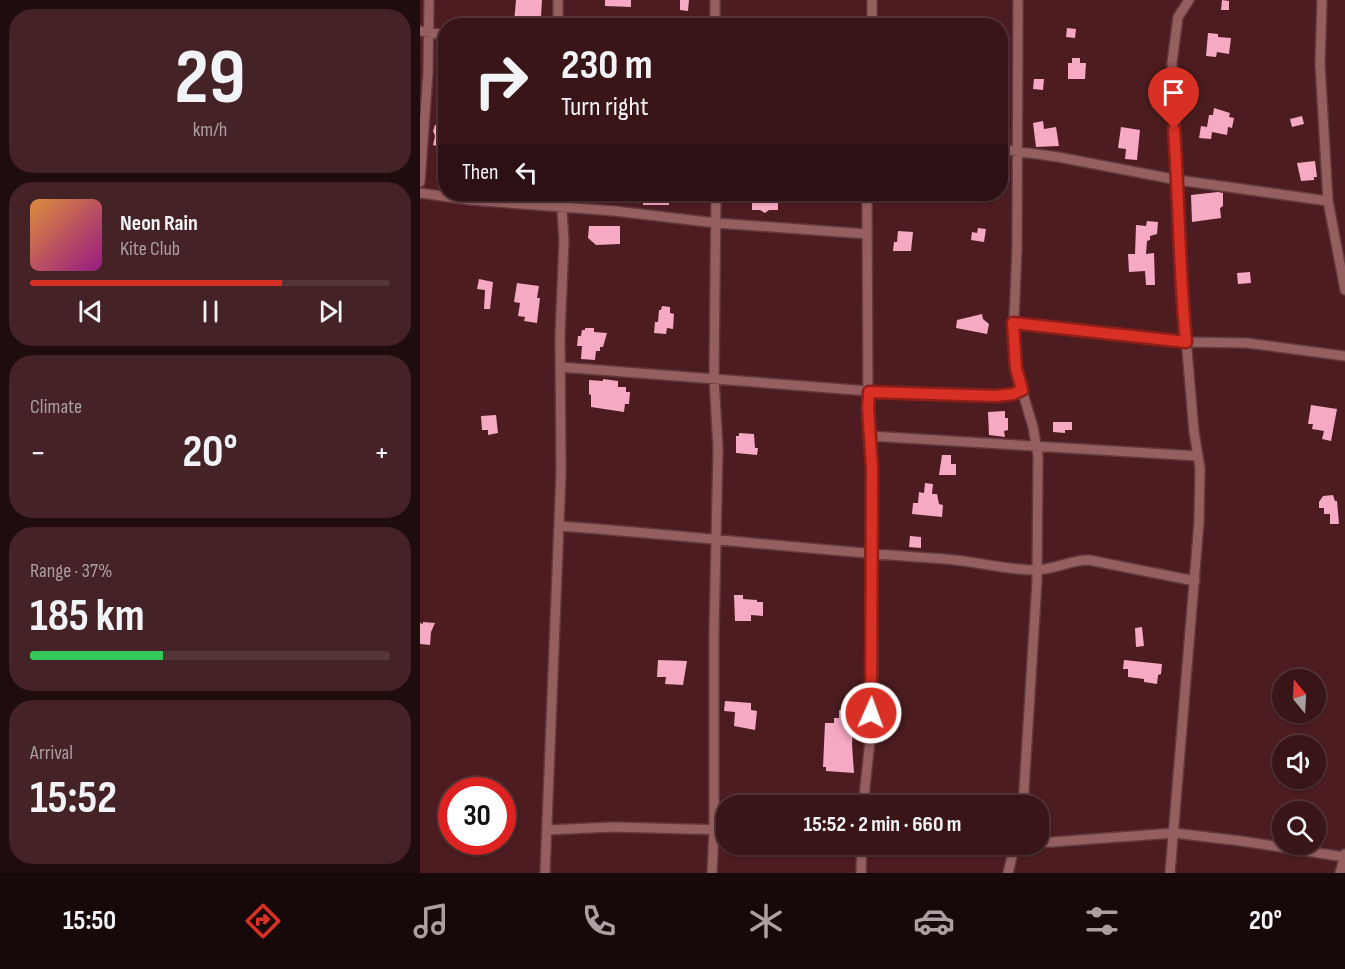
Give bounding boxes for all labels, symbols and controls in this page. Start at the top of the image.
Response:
text: 29 [174,32,246,125]
text: 230 m [561,40,653,91]
icon: right [462,42,540,120]
pin [1148,67,1199,129]
icon: arrive [1157,76,1190,109]
text: Turn right [561,91,648,123]
text: km/h [193,118,227,142]
icon: left [510,156,543,189]
text: Then [462,159,498,186]
text: Neon Rain [120,210,198,237]
text: Kite Club [120,237,180,261]
icon: previous [74,295,107,328]
icon: pause [194,295,227,328]
icon: next [314,295,347,328]
text: Climate [30,395,82,419]
text: 20° [182,425,238,480]
text: − [30,433,46,473]
text: + [374,433,390,473]
text: Range · 37% [30,559,112,583]
text: 185 km [30,589,145,644]
north arrow [1272,669,1326,723]
map controls [1272,669,1326,855]
position arrow [839,681,903,745]
button: sound [1272,735,1326,789]
text: Arrival [30,741,73,765]
text: 15:52 [30,771,117,826]
speed limit sign: 30 [438,777,516,855]
button: search [1272,801,1326,855]
text: 15:52 · 2 min · 660 m [804,811,961,838]
icon: directions [242,900,284,942]
icon: music [410,900,452,942]
icon: phone [578,900,620,942]
icon: climate [745,900,787,942]
icon: car [913,900,955,942]
icon: filters [1081,900,1123,942]
text: 15:50 [63,905,116,937]
text: 20° [1249,905,1282,937]

